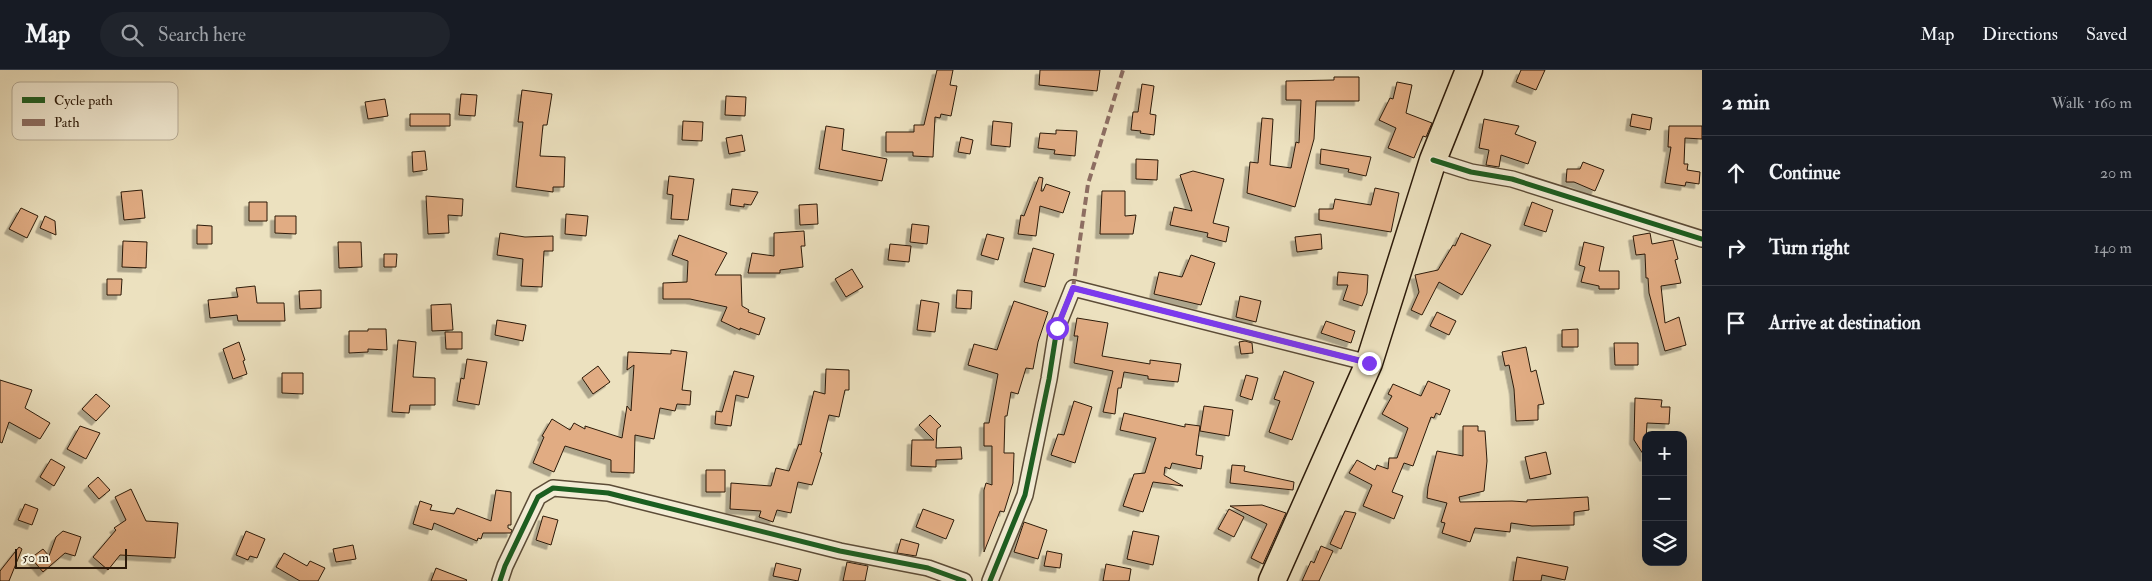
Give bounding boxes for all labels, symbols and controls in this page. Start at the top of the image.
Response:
search box [100,12,450,57]
text: Map [25,19,70,50]
icon: search [118,21,146,49]
text: Search here [158,23,246,47]
text: Map [1921,23,1954,46]
text: Directions [1982,23,2058,46]
text: Saved [2086,23,2127,46]
legend [12,82,178,140]
text: 2 min [1722,89,1770,116]
text: Cycle path [54,92,114,110]
text: Walk · 160 m [2051,93,2132,113]
text: Path [54,114,80,131]
icon: ahead [1722,159,1750,187]
text: Continue [1769,161,1840,185]
text: 20 m [2100,163,2132,183]
icon: right [1722,234,1750,262]
text: Turn right [1769,236,1849,260]
text: 140 m [2094,238,2132,258]
icon: arrive [1722,309,1750,337]
text: Arrive at destination [1769,311,1921,335]
route start [1046,317,1069,340]
route end [1358,352,1381,375]
map controls [1642,431,1687,566]
button: + [1642,431,1687,476]
button: − [1642,476,1687,521]
button: layers [1642,521,1687,566]
scale bar [15,546,128,569]
text: 50 m [22,549,49,566]

